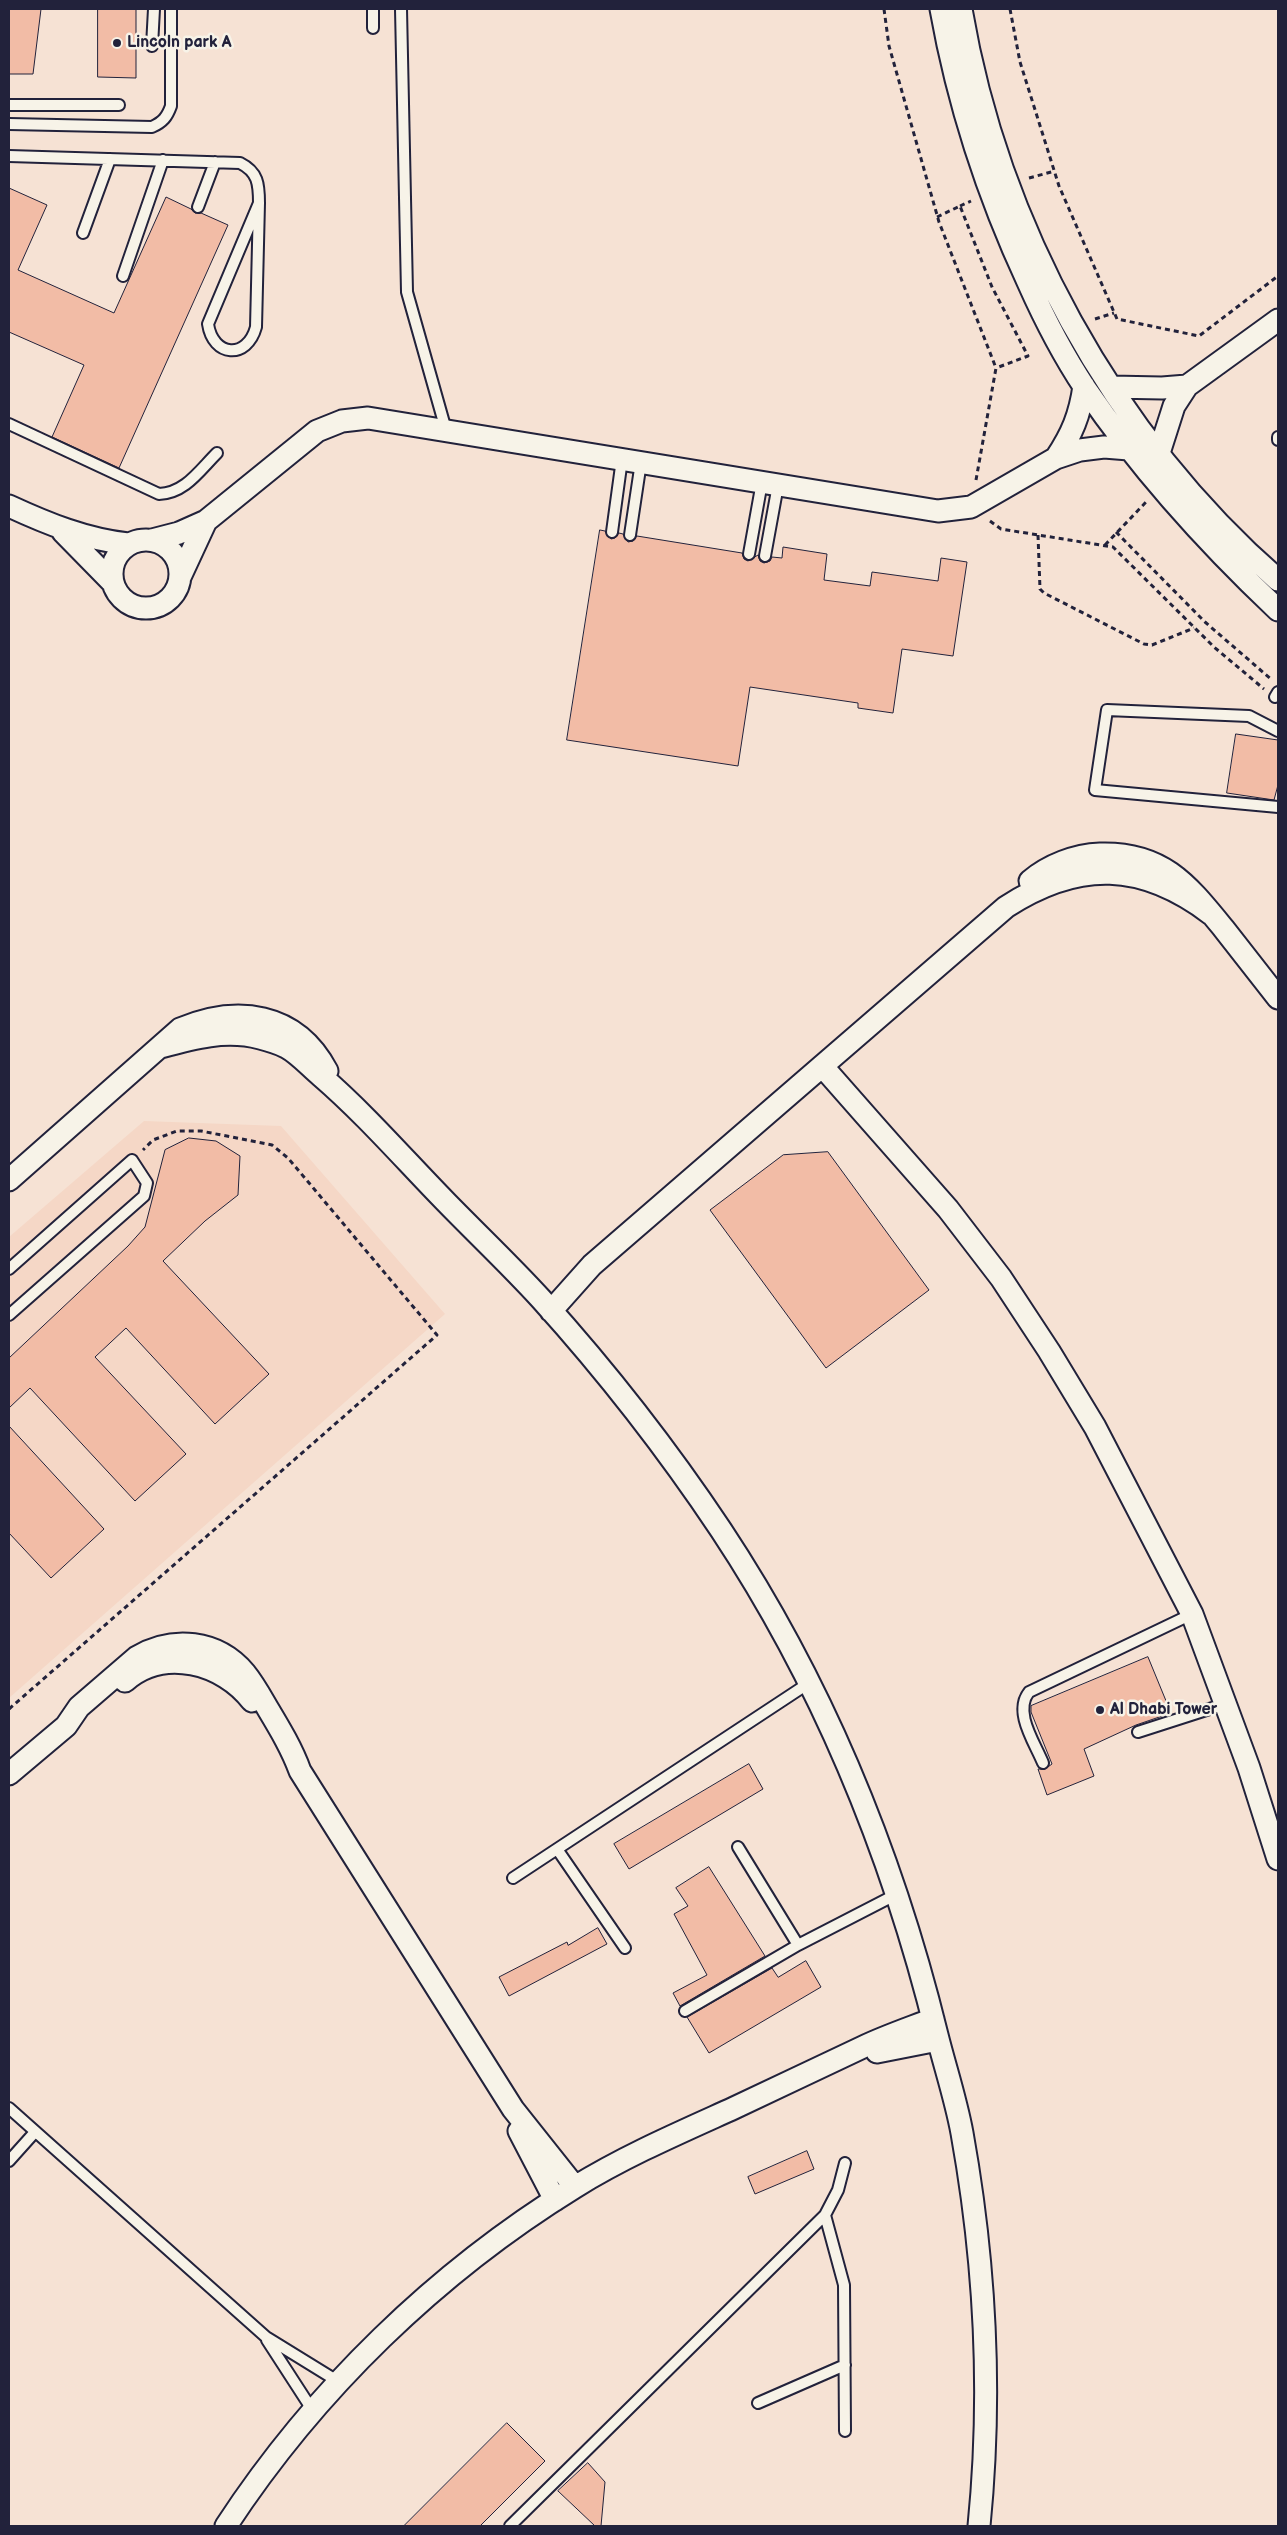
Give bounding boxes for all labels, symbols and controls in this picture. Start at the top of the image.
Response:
place label: Lincoln park A [127,33,231,53]
marker: Lincoln park A [111,37,123,49]
place label: Al Dhabi Tower [1110,1700,1217,1720]
marker: Al Dhabi Tower [1094,1704,1106,1716]

